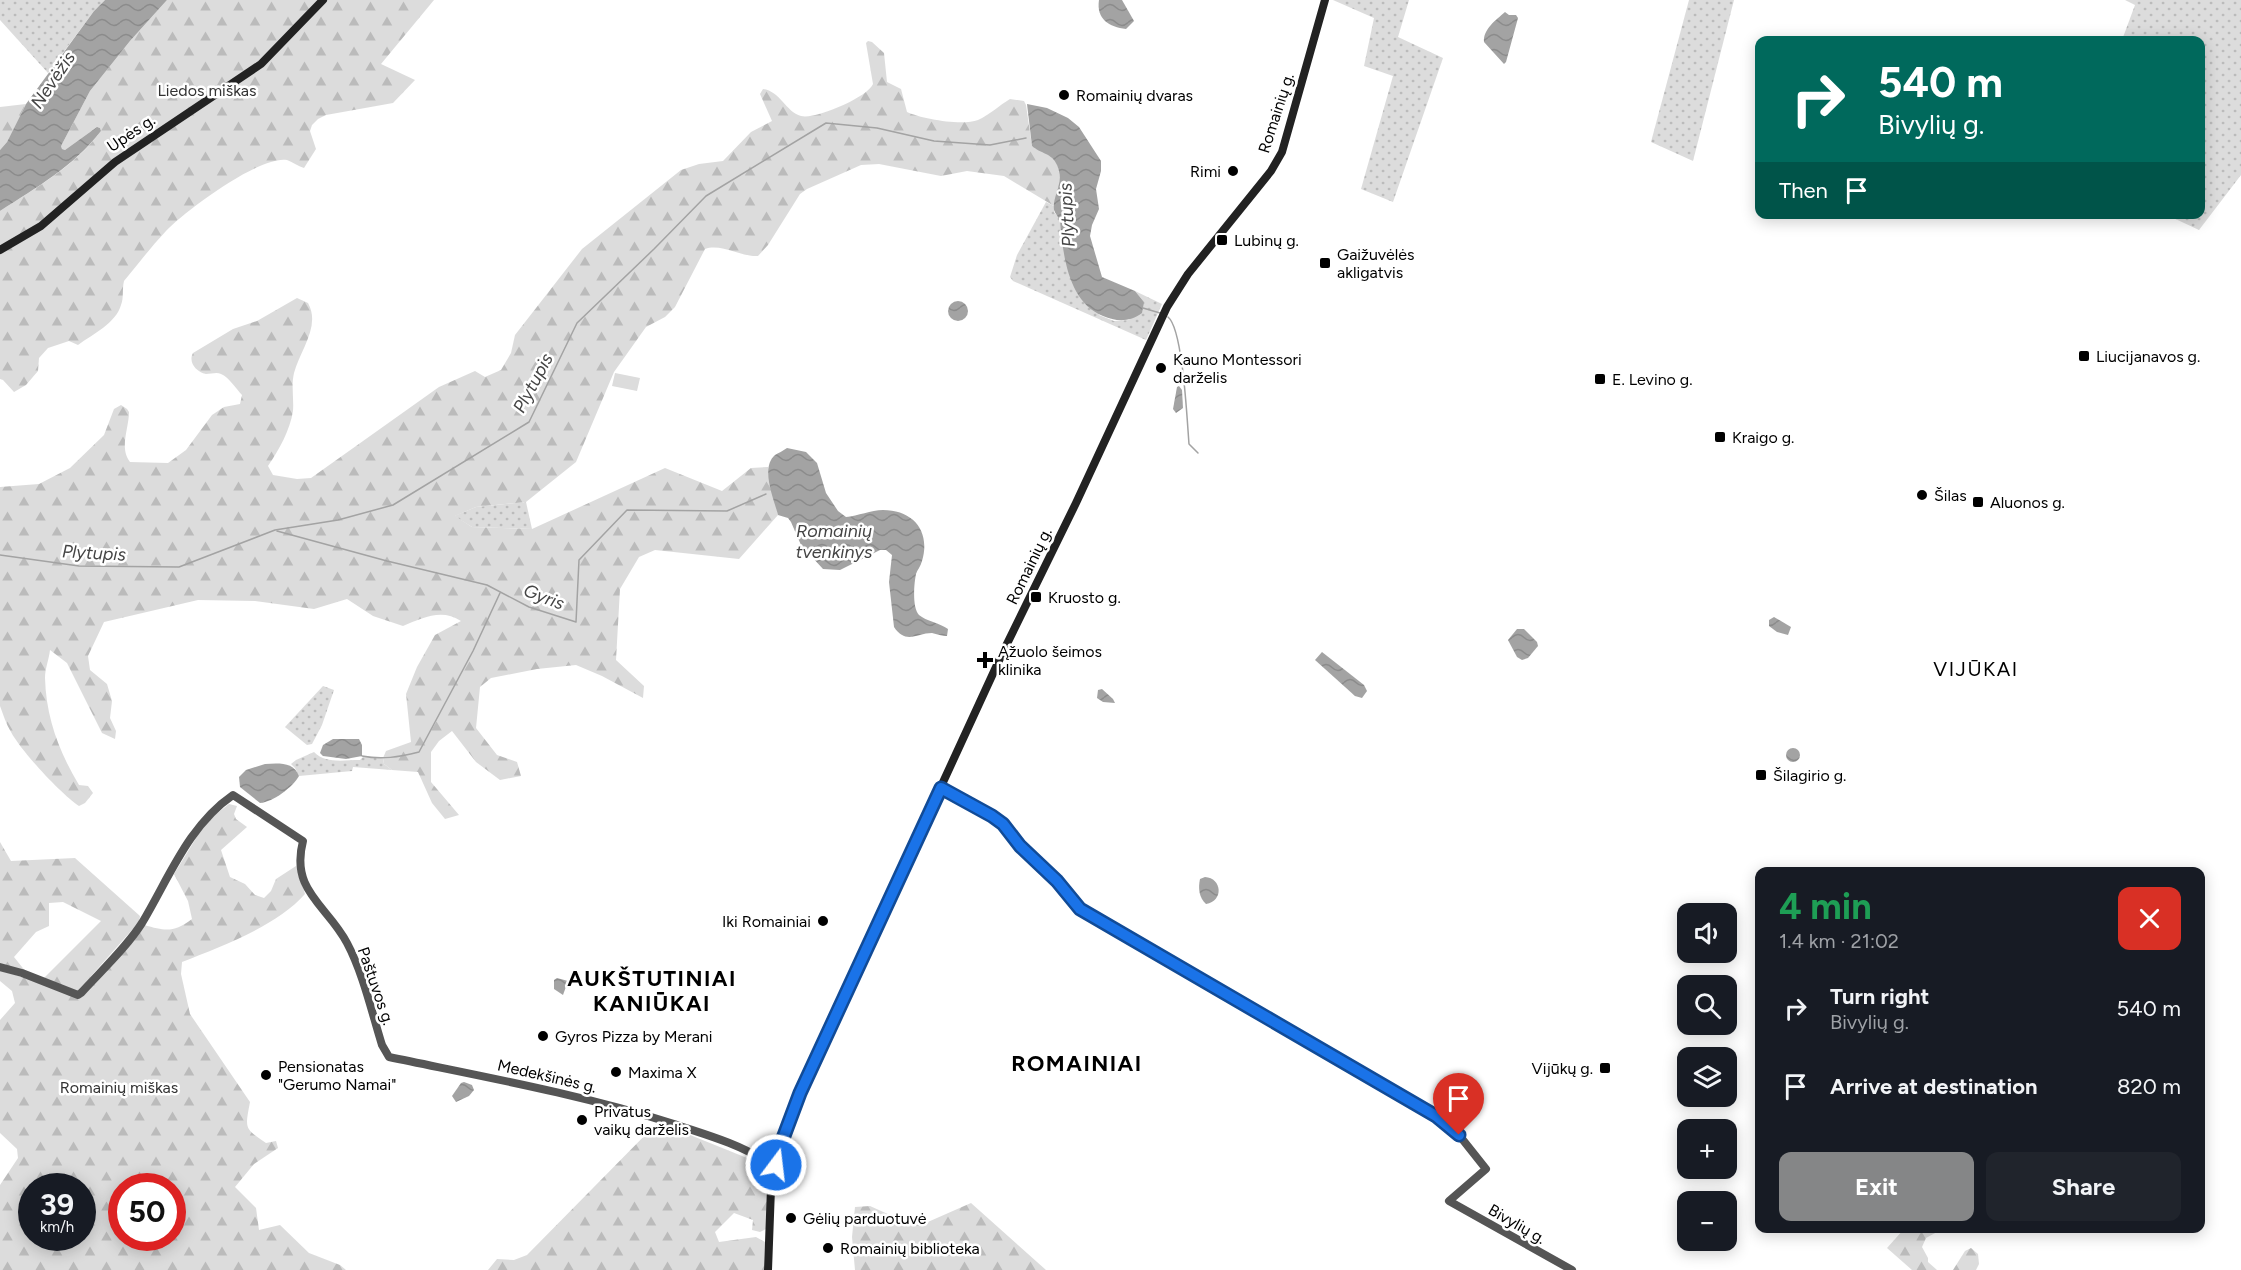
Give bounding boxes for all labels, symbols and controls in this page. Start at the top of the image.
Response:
water label: Nevėžis [26,47,80,113]
text: 540 m [1878,57,2003,108]
icon: right [1779,60,1857,138]
street label: Romainių g. [1254,71,1298,155]
park label: Liedos miškas [158,81,256,100]
place label: Romainių dvaras [1076,86,1193,105]
marker: Romainių dvaras [1057,88,1071,102]
text: Bivylių g. [1878,108,1984,141]
street label: Upės g. [103,110,159,156]
place label: Rimi [1190,162,1221,181]
marker: Rimi [1226,164,1240,178]
icon: arrive [1840,174,1873,207]
text: Then [1779,177,1828,204]
water label: Plytupis [1054,182,1080,248]
place label: Lubinų g. [1234,231,1299,250]
marker: Lubinų g. [1215,233,1229,247]
place label: Gaižuvėlės akligatvis [1337,245,1414,282]
marker: Gaižuvėlės akligatvis [1318,256,1332,270]
place label: Liucijanavos g. [2096,347,2200,366]
water label: Plytupis [508,349,558,417]
marker: Liucijanavos g. [2077,349,2091,363]
place label: Kauno Montessori darželis [1173,350,1302,387]
marker: Kauno Montessori darželis [1154,361,1168,375]
place label: E. Levino g. [1612,370,1693,389]
marker: E. Levino g. [1593,372,1607,386]
place label: Kraigo g. [1732,428,1794,447]
marker: Kraigo g. [1713,430,1727,444]
place label: Šilas [1934,486,1967,505]
marker: Šilas [1915,488,1929,502]
place label: Aluonos g. [1990,493,2065,512]
marker: Aluonos g. [1971,495,1985,509]
water label: Romainių tvenkinys [796,520,873,563]
street label: Romainių g. [1002,525,1056,607]
water label: Plytupis [61,540,127,566]
water label: Gyris [520,579,568,615]
place label: Kruosto g. [1048,588,1121,607]
marker: Kruosto g. [1029,590,1043,604]
place label: Ąžuolo šeimos klinika [998,642,1102,679]
marker: Ąžuolo šeimos klinika [976,651,994,669]
district label: VIJŪKAI [1933,657,2019,681]
place label: Šilagirio g. [1773,766,1846,785]
marker: Šilagirio g. [1754,768,1768,782]
text: 4 min [1779,885,1872,928]
button: close [2118,887,2181,950]
map controls [1677,903,1737,1251]
button: sound [1677,903,1737,963]
place label: Iki Romainiai [722,912,811,931]
marker: Iki Romainiai [816,914,830,928]
text: 1.4 km · 21:02 [1779,929,1899,953]
street label: Paštuvos g. [354,944,398,1028]
district label: AUKŠTUTINIAI KANIŪKAI [567,965,737,1017]
button: search [1677,975,1737,1035]
text: Turn right [1830,983,1929,1010]
icon: right [1779,992,1812,1025]
text: 540 m [2116,995,2181,1022]
text: Bivylių g. [1830,1010,1909,1034]
place label: Gyros Pizza by Merani [555,1027,712,1046]
marker: Gyros Pizza by Merani [536,1029,550,1043]
button: layers [1677,1047,1737,1107]
district label: ROMAINIAI [1011,1050,1143,1077]
street label: Medekšinės g. [496,1055,598,1097]
place label: Pensionatas "Gerumo Namai" [278,1057,396,1094]
place label: Vijūkų g. [1532,1059,1593,1078]
marker: Vijūkų g. [1598,1061,1612,1075]
place label: Maxima X [628,1063,697,1082]
marker: Maxima X [609,1065,623,1079]
marker: Pensionatas "Gerumo Namai" [259,1068,273,1082]
icon: arrive [1779,1070,1812,1103]
pin [1433,1073,1484,1135]
text: Arrive at destination [1830,1073,2038,1100]
text: 820 m [2117,1073,2181,1100]
park label: Romainių miškas [60,1078,178,1097]
icon: arrive [1442,1082,1475,1115]
place label: Privatus vaikų darželis [594,1102,689,1139]
marker: Privatus vaikų darželis [575,1113,589,1127]
button: + [1677,1119,1737,1179]
position arrow [744,1133,808,1197]
button: Exit [1779,1152,1974,1221]
button: Share [1986,1152,2181,1221]
speed limit sign: 50 [108,1173,186,1251]
text: 39 [40,1186,74,1223]
button: − [1677,1191,1737,1251]
street label: Bivylių g. [1485,1200,1549,1248]
place label: Gėlių parduotuvė [803,1209,927,1228]
marker: Gėlių parduotuvė [784,1211,798,1225]
text: km/h [40,1218,74,1236]
place label: Romainių biblioteka [840,1239,980,1258]
marker: Romainių biblioteka [821,1241,835,1255]

